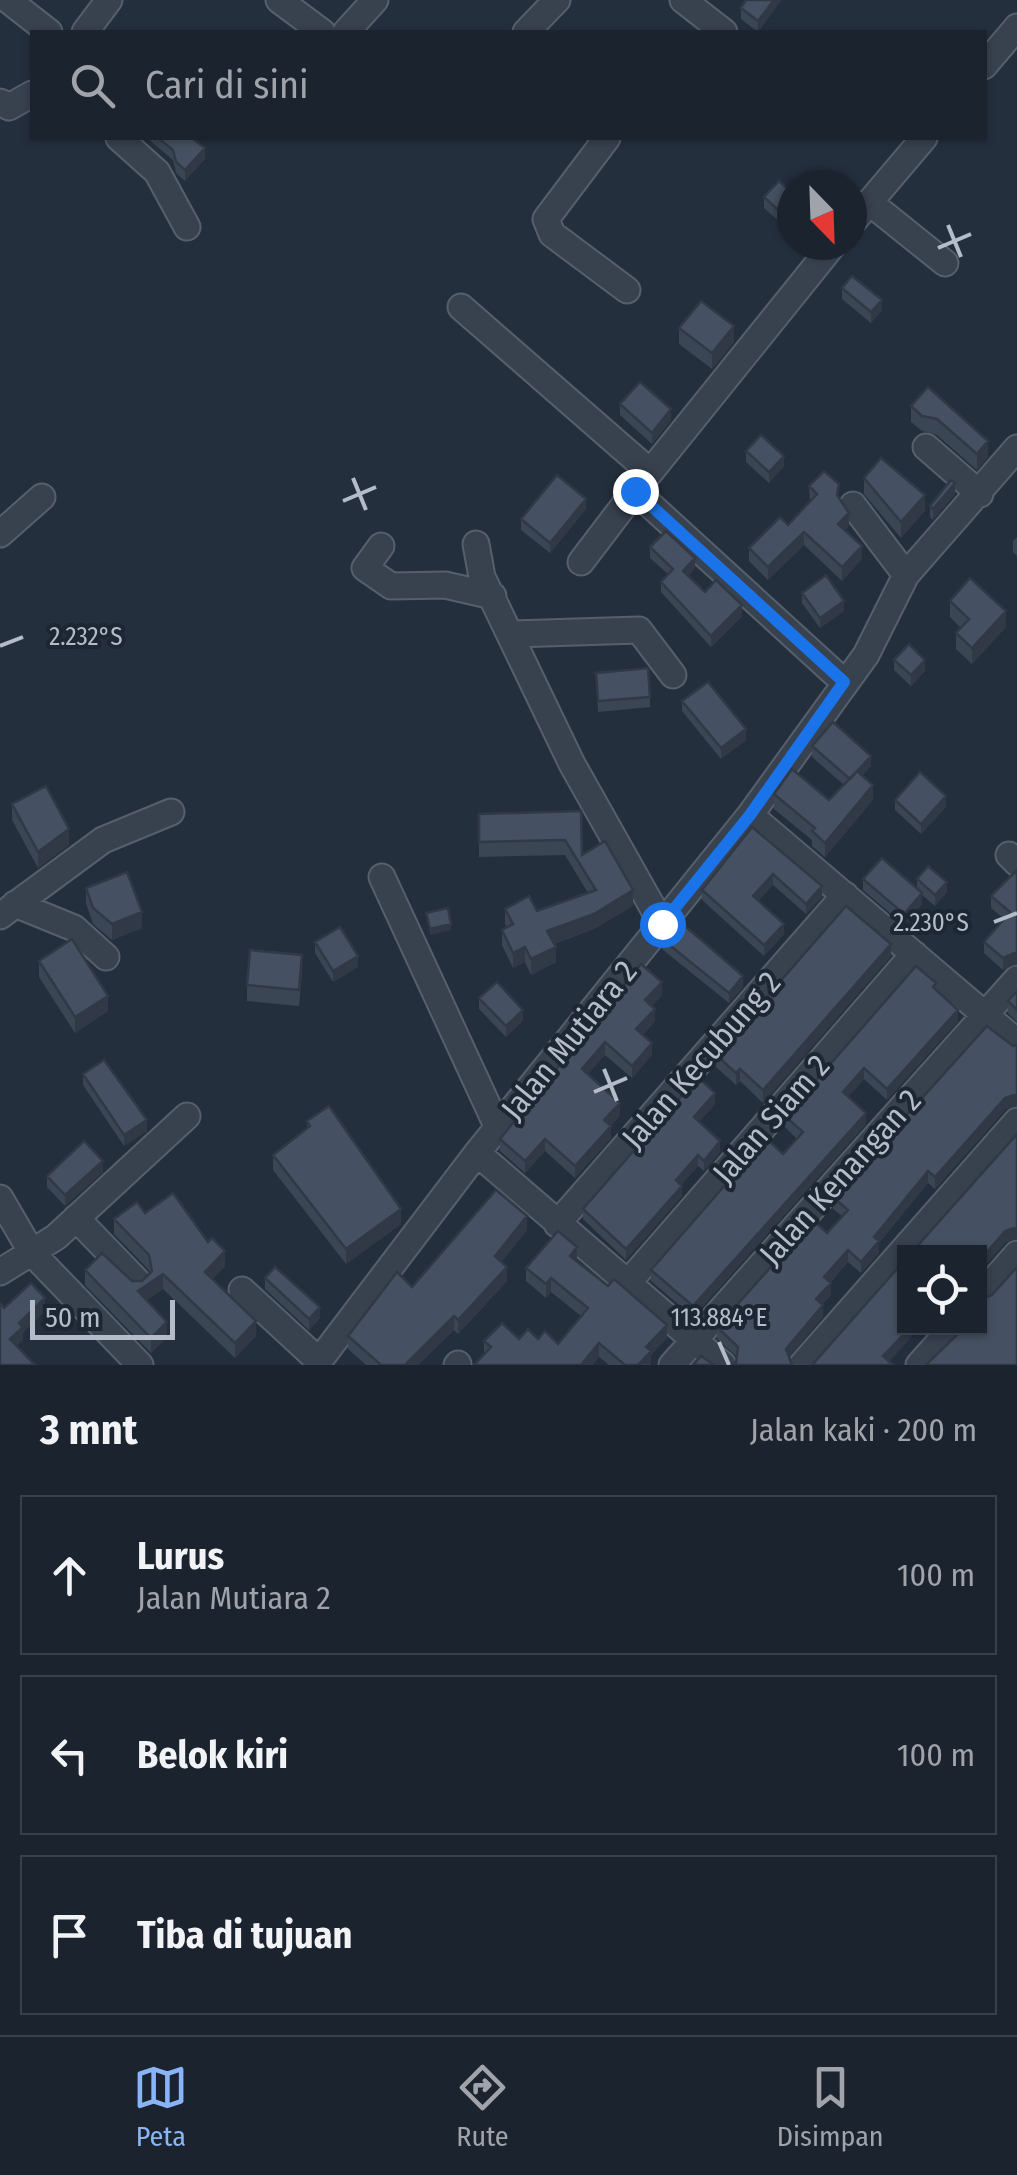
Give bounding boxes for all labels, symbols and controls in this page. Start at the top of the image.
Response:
search box [30,30,987,140]
icon: search [65,58,120,113]
text: Cari di sini [145,62,309,108]
north arrow [777,170,867,260]
route end [613,469,659,515]
text: 2.232°S [49,622,123,652]
route start [640,902,686,948]
text: 2.230°S [893,908,969,938]
street label: Jalan Mutiara 2 [493,953,645,1127]
street label: Jalan Kecubung 2 [614,964,788,1156]
street label: Jalan Siam 2 [705,1047,837,1191]
street label: Jalan Kenangan 2 [751,1082,929,1272]
map controls [897,1245,987,1335]
button: locate [897,1245,987,1335]
scale bar [30,1295,175,1340]
text: 50 m [45,1301,101,1334]
text: 113.884°E [671,1303,767,1333]
text: 3 mnt [40,1405,137,1455]
text: Jalan kaki · 200 m [750,1411,977,1449]
text: Lurus [137,1533,224,1579]
icon: ahead [42,1548,97,1603]
text: 100 m [897,1556,975,1594]
text: Jalan Mutiara 2 [137,1579,331,1617]
icon: left [42,1728,97,1783]
text: Belok kiri [137,1732,288,1778]
text: 100 m [897,1736,975,1774]
icon: arrive [42,1908,97,1963]
text: Tiba di tujuan [137,1912,353,1958]
tab: Peta [133,2060,188,2153]
tab: Rute [455,2060,510,2153]
tab: Disimpan [777,2060,884,2153]

